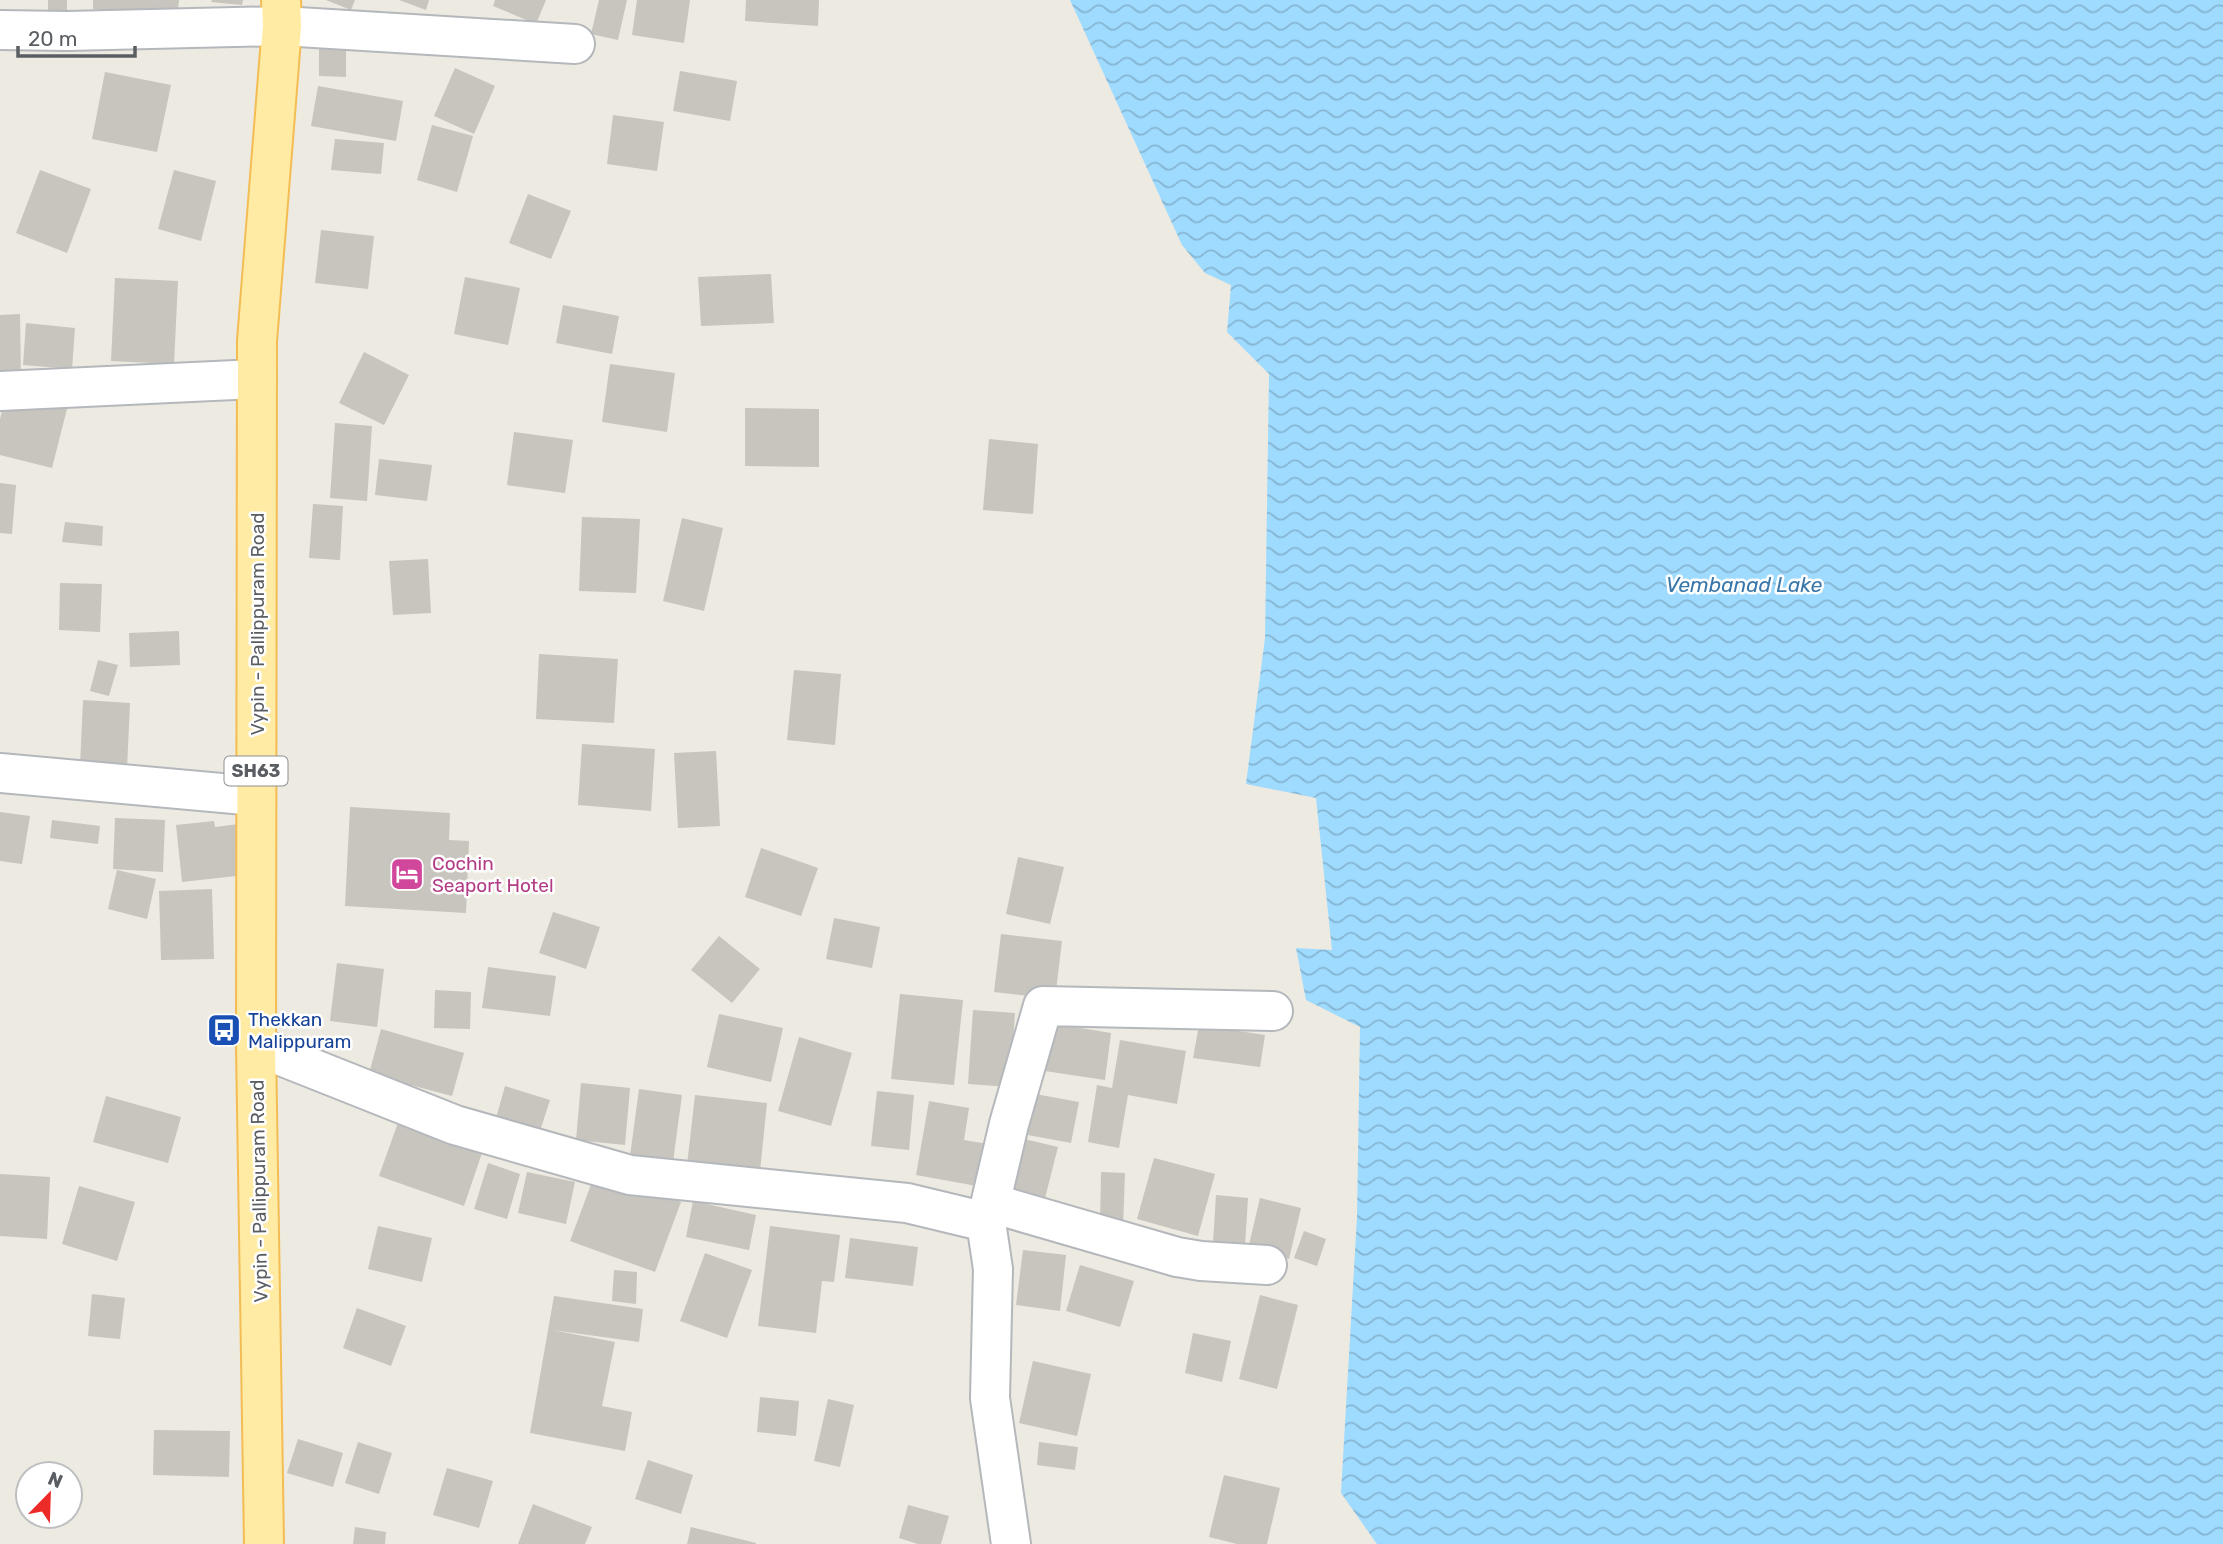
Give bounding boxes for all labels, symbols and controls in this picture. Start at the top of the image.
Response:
scale bar [18,14,135,58]
text: 20 m [28,26,77,51]
street label: Vypin - Pallippuram Road [246,512,269,736]
water label: Vembanad Lake [1666,572,1823,597]
road number: SH63 [224,756,288,786]
place label: Cochin Seaport Hotel [432,852,554,897]
hotel icon: Cochin Seaport Hotel [388,855,426,893]
place label: Thekkan Malippuram [248,1008,351,1053]
bus stop icon: Thekkan Malippuram [205,1011,243,1049]
street label: Vypin - Pallippuram Road [246,1079,272,1303]
north arrow [14,1460,84,1530]
text: N [45,1467,66,1493]

